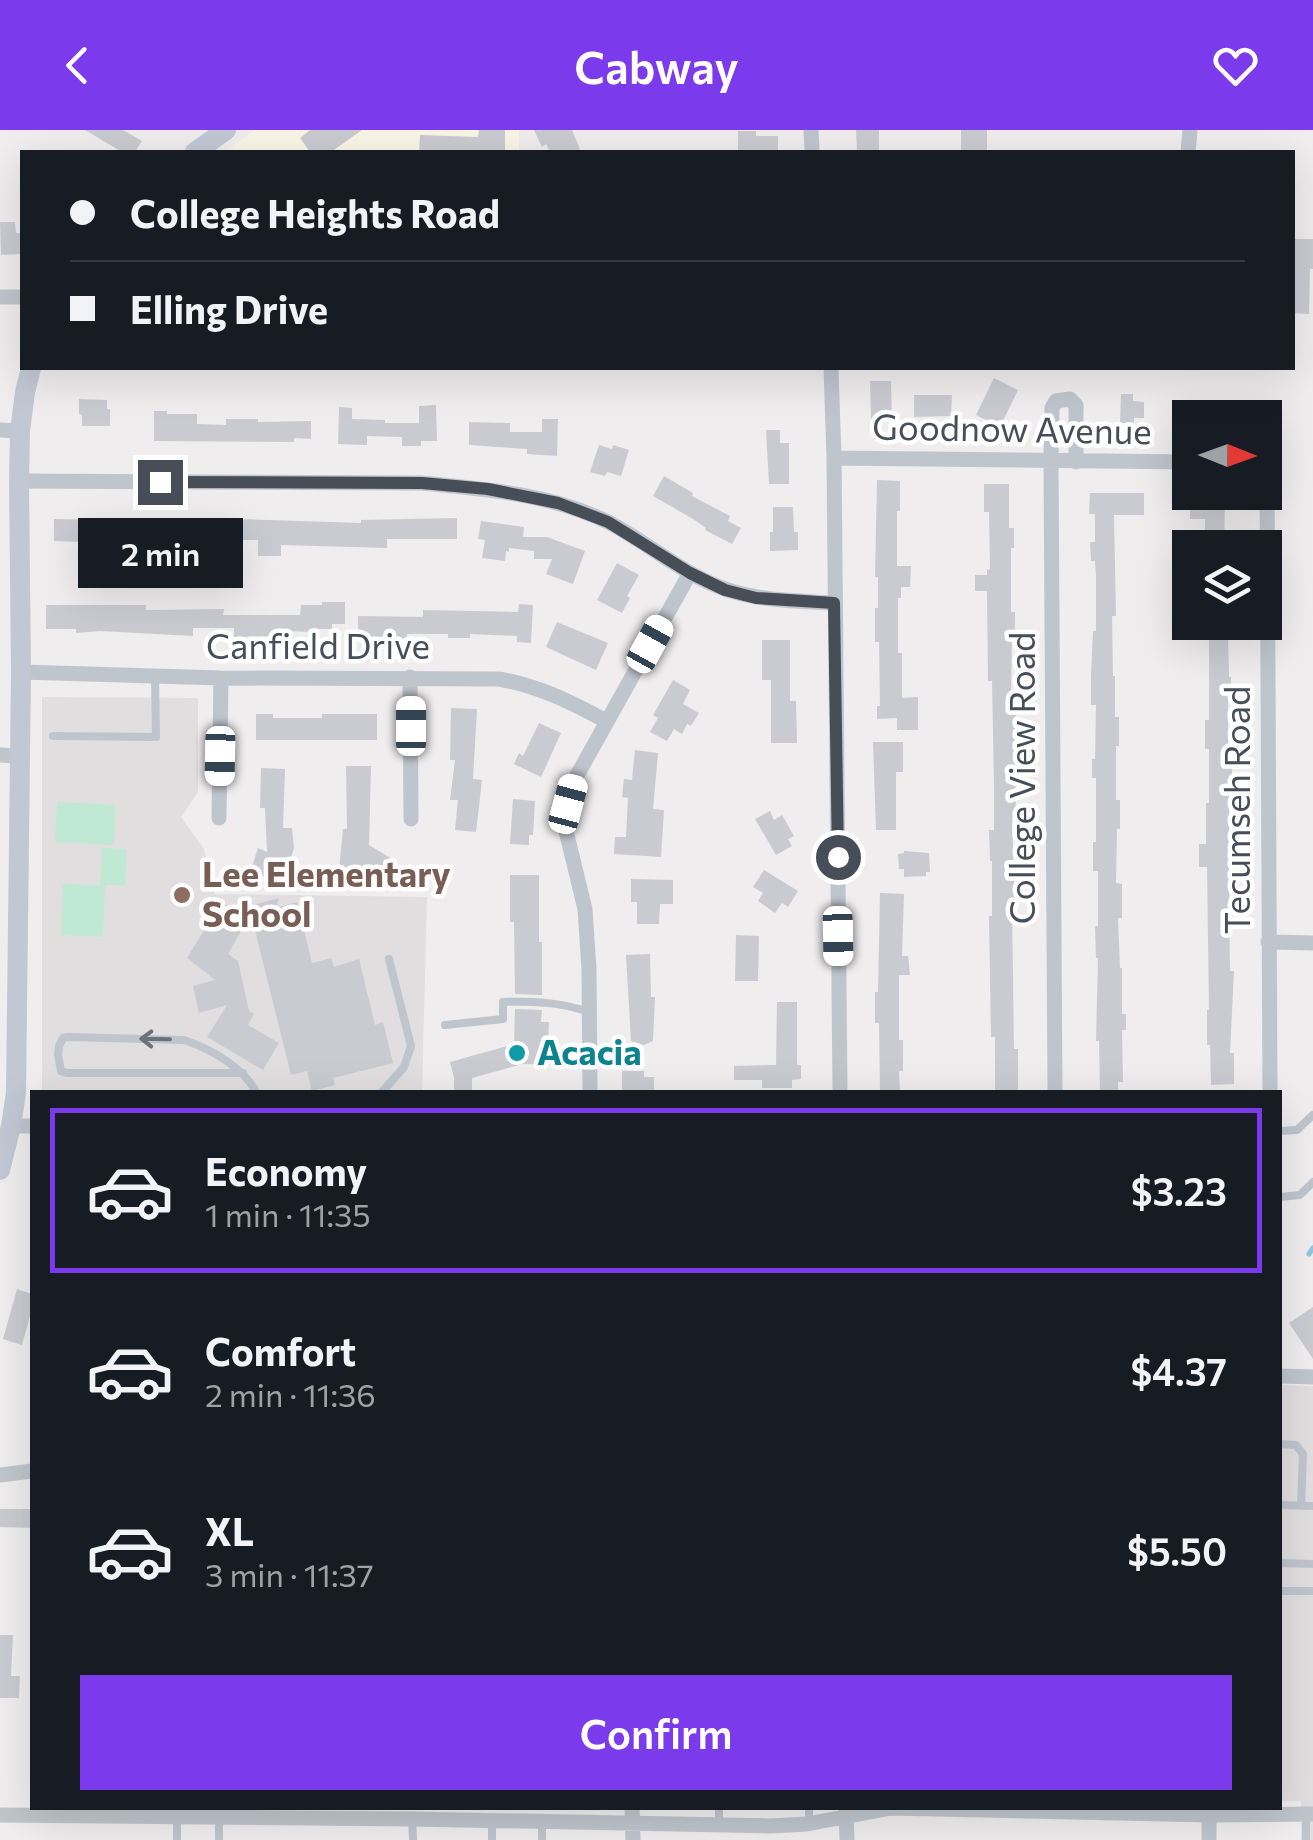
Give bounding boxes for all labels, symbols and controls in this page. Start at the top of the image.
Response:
icon: back [50,38,105,93]
text: Cabway [574,38,739,93]
icon: heart [1208,38,1263,93]
text: College Heights Road [130,189,500,236]
text: Elling Drive [130,285,328,332]
north arrow [1172,400,1282,510]
map controls [1172,400,1282,640]
street label: Goodnow Avenue [872,404,1152,451]
route end [138,460,183,505]
callout: 2 min [78,517,242,587]
button: layers [1172,530,1282,640]
text: 2 min [121,533,200,573]
car [622,610,678,678]
street label: Canfield Drive [206,623,430,666]
street label: College View Road [999,632,1042,924]
street label: Tecumseh Road [1214,686,1257,934]
car [396,696,426,756]
car [204,726,236,786]
car [546,771,590,837]
route start [816,835,861,880]
place label: Lee Elementary School [202,851,451,934]
marker: Lee Elementary School [171,884,193,906]
car [822,906,854,966]
one-way arrow [139,1029,171,1048]
place label: Acacia [537,1029,642,1072]
marker: Acacia [506,1042,528,1064]
icon: car [85,1146,175,1236]
text: Economy [205,1147,367,1194]
text: $3.23 [1131,1167,1227,1214]
text: 1 min · 11:35 [205,1194,371,1234]
icon: car [85,1326,175,1416]
text: Comfort [205,1327,356,1374]
text: $4.37 [1130,1347,1227,1394]
text: 2 min · 11:36 [205,1374,376,1414]
icon: car [85,1506,175,1596]
text: XL [205,1507,254,1554]
text: $5.50 [1127,1527,1227,1574]
text: 3 min · 11:37 [205,1554,374,1594]
button: Confirm [80,1675,1232,1790]

